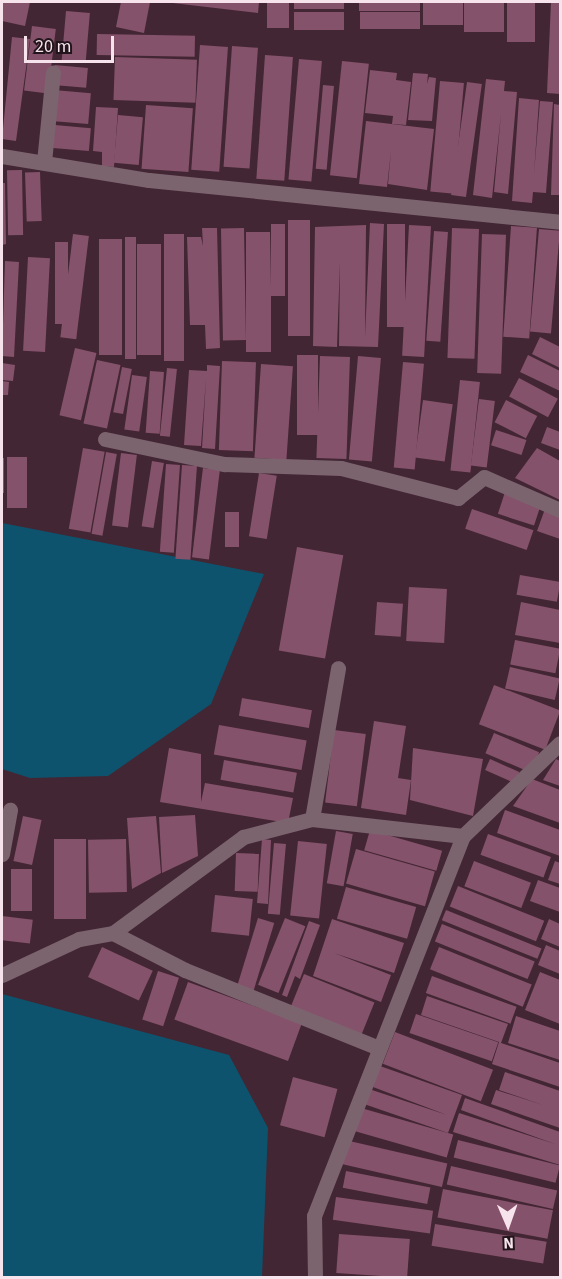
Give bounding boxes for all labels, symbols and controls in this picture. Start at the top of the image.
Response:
scale bar [27,24,117,62]
text: 20 m [35,34,71,59]
north arrow [478,1195,538,1255]
text: N [503,1232,514,1254]

